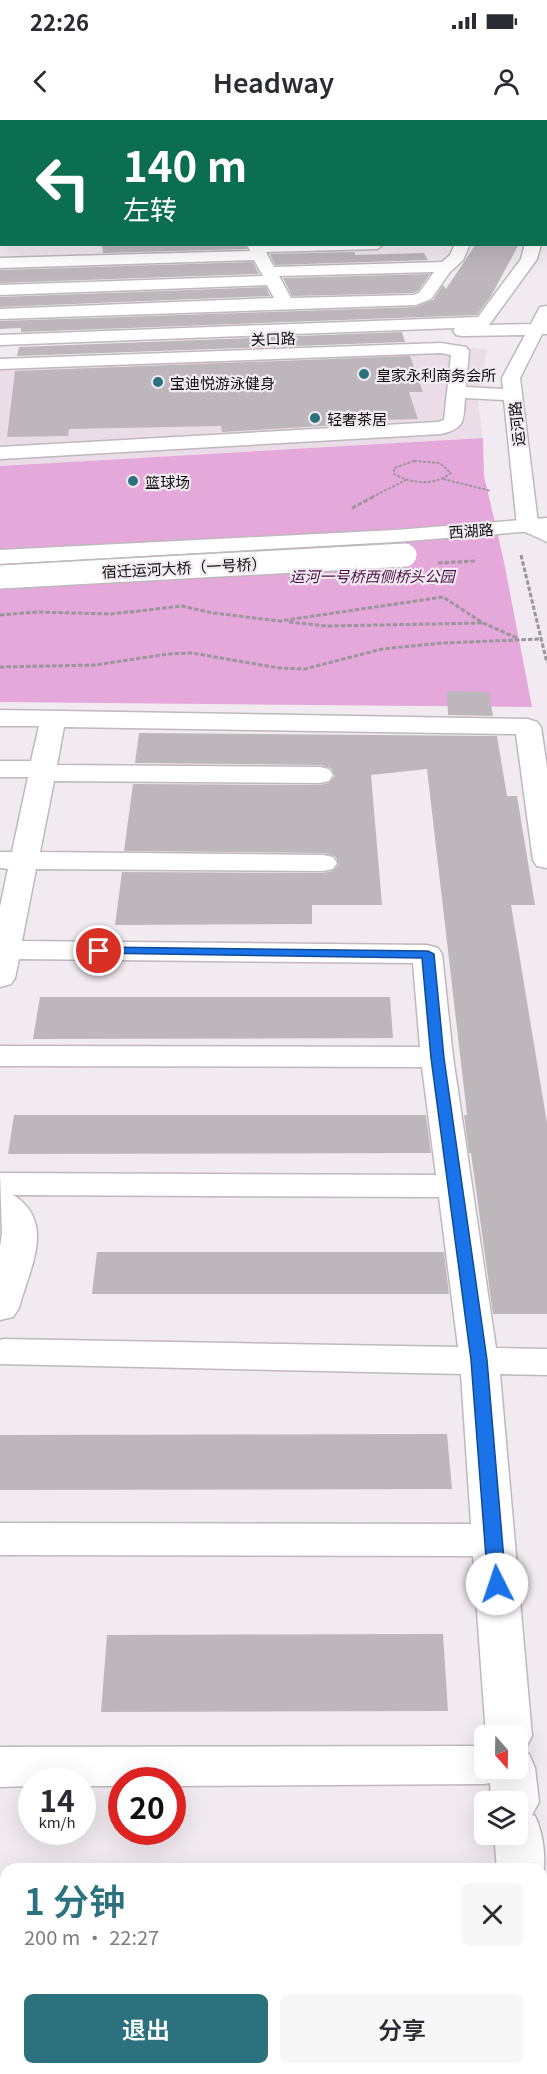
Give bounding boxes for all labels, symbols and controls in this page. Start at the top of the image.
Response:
text: 22:26 [30,5,89,37]
text: Headway [213,62,334,101]
icon: back [24,65,57,98]
icon: person [490,65,523,98]
text: 140 m [123,133,247,194]
icon: left [24,144,102,222]
text: 左转 [123,189,177,228]
street label: 关口路 [250,327,296,349]
place label: 皇家永利商务会所 [376,364,496,385]
marker: 皇家永利商务会所 [357,367,371,381]
place label: 宝迪悦游泳健身 [170,372,275,393]
marker: 宝迪悦游泳健身 [151,375,165,389]
street label: 运河路 [503,401,529,447]
place label: 轻奢茶居 [327,408,387,429]
marker: 轻奢茶居 [308,411,322,425]
place label: 篮球场 [145,471,190,492]
marker: 篮球场 [126,474,140,488]
street label: 西湖路 [448,518,494,542]
street label: 宿迁运河大桥（一号桥） [101,552,267,582]
park label: 运河一号桥西侧桥头公园 [289,565,456,586]
pin [73,925,124,976]
icon: arrive [82,934,115,967]
position arrow [465,1552,529,1616]
north arrow [474,1725,528,1779]
map controls [474,1725,528,1845]
speed limit sign: 20 [108,1767,186,1845]
text: 14 [39,1777,75,1821]
button: layers [474,1791,528,1845]
text: km/h [38,1811,76,1832]
text: 1 分钟 [24,1873,125,1925]
button: close [461,1883,524,1946]
text: 200 m · 22:27 [24,1922,159,1951]
button: 退出 [24,1994,268,2063]
button: 分享 [280,1994,524,2063]

